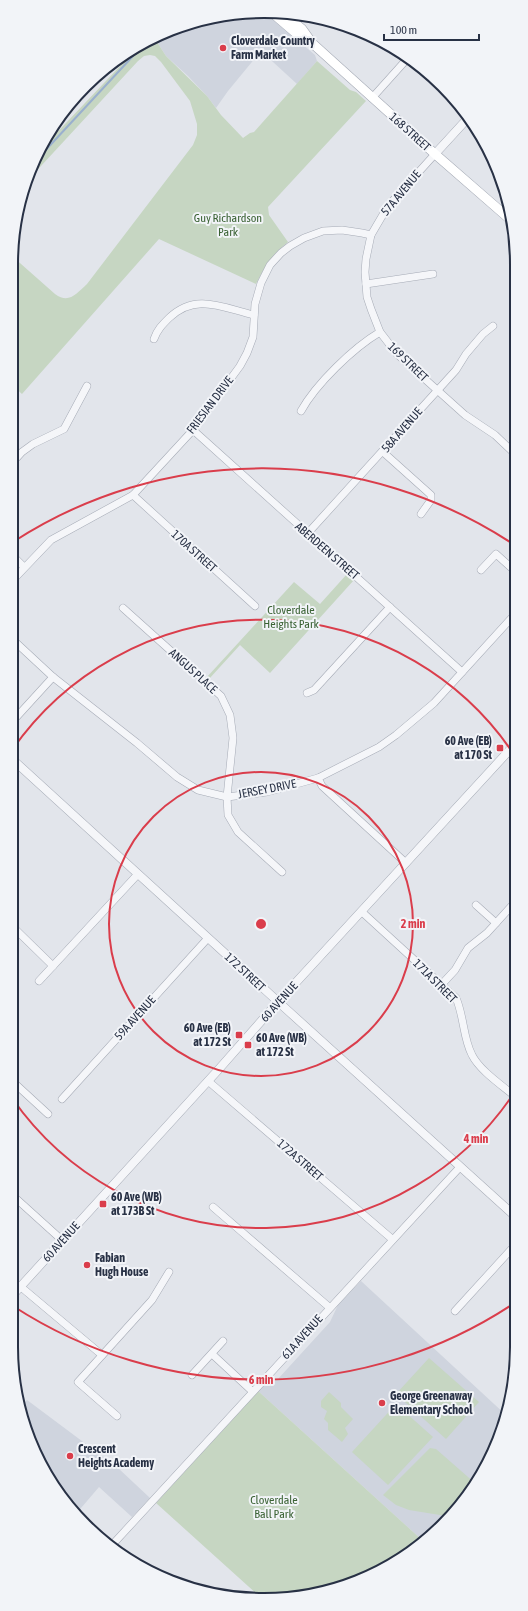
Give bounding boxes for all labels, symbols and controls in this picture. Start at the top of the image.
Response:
scale bar [384,16,479,42]
text: 100 m [390,23,417,37]
place label: Cloverdale Country Farm Market [231,34,315,62]
marker: Cloverdale Country Farm Market [218,43,228,53]
street label: 168 STREET [387,110,434,155]
street label: 57A AVENUE [378,168,424,218]
park label: Guy Richardson Park [194,211,262,239]
street label: 169 STREET [385,339,431,385]
street label: FRIESIAN DRIVE [184,373,236,437]
street label: 58A AVENUE [379,405,425,455]
street label: ABERDEEN STREET [292,519,362,583]
street label: 170A STREET [168,527,220,576]
park label: Cloverdale Heights Park [263,603,319,631]
street label: ANGUS PLACE [166,646,220,696]
place label: 60 Ave (EB) at 170 St [445,734,493,762]
marker: 60 Ave (EB) at 170 St [495,743,505,753]
street label: JERSEY DRIVE [237,777,297,801]
centre of rings [254,917,268,931]
text: 2 min [401,917,425,931]
street label: 172 STREET [222,950,269,995]
street label: 171A STREET [410,956,460,1006]
street label: 60 AVENUE [257,979,301,1025]
street label: 59A AVENUE [111,993,159,1043]
place label: 60 Ave (EB) at 172 St [184,1021,232,1049]
marker: 60 Ave (EB) at 172 St [234,1030,244,1040]
place label: 60 Ave (WB) at 172 St [256,1031,307,1059]
marker: 60 Ave (WB) at 172 St [243,1040,253,1050]
text: 4 min [463,1132,488,1146]
street label: 172A STREET [274,1136,326,1184]
place label: 60 Ave (WB) at 173B St [111,1190,162,1218]
marker: 60 Ave (WB) at 173B St [98,1199,108,1209]
street label: 60 AVENUE [39,1219,83,1265]
place label: Fabian Hugh House [95,1251,149,1279]
marker: Fabian Hugh House [82,1260,92,1270]
street label: 61A AVENUE [278,1312,326,1362]
text: 6 min [249,1373,273,1387]
place label: George Greenaway Elementary School [390,1389,473,1417]
marker: George Greenaway Elementary School [377,1398,387,1408]
place label: Crescent Heights Academy [78,1442,154,1470]
marker: Crescent Heights Academy [65,1451,75,1461]
park label: Cloverdale Ball Park [250,1493,298,1521]

